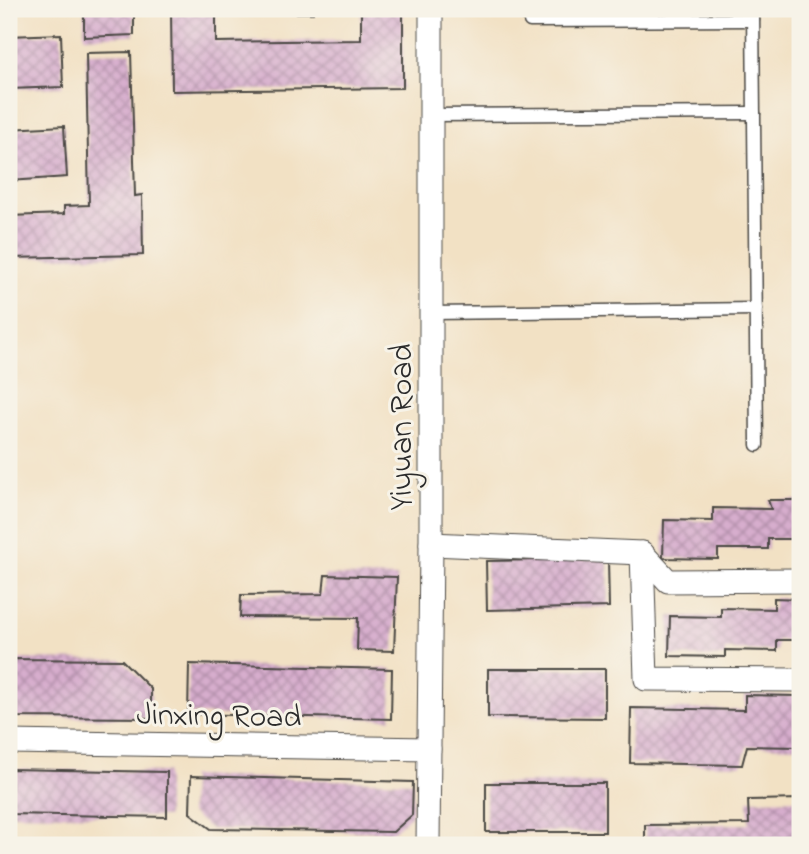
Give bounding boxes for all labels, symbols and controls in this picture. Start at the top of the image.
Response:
street label: Yiyuan Road [380,343,427,511]
street label: Jinxing Road [136,693,302,742]

